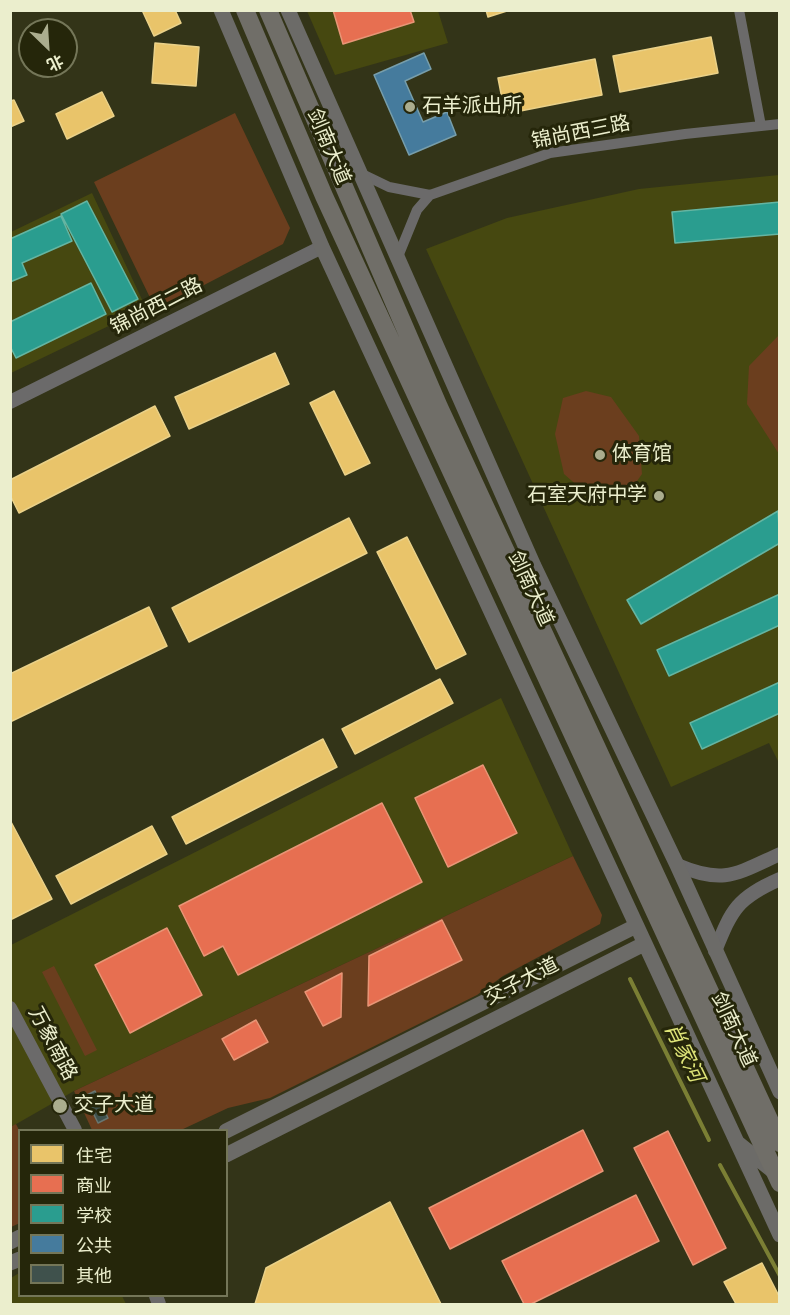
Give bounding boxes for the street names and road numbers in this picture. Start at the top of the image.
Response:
street label: 剑南大道 [301,105,355,189]
street label: 锦尚西三路 [530,112,632,154]
street label: 锦尚西二路 [107,274,207,340]
street label: 剑南大道 [502,548,558,630]
street label: 交子大道 [481,953,563,1011]
street label: 剑南大道 [705,989,761,1071]
street label: 万象南路 [23,1003,81,1085]

